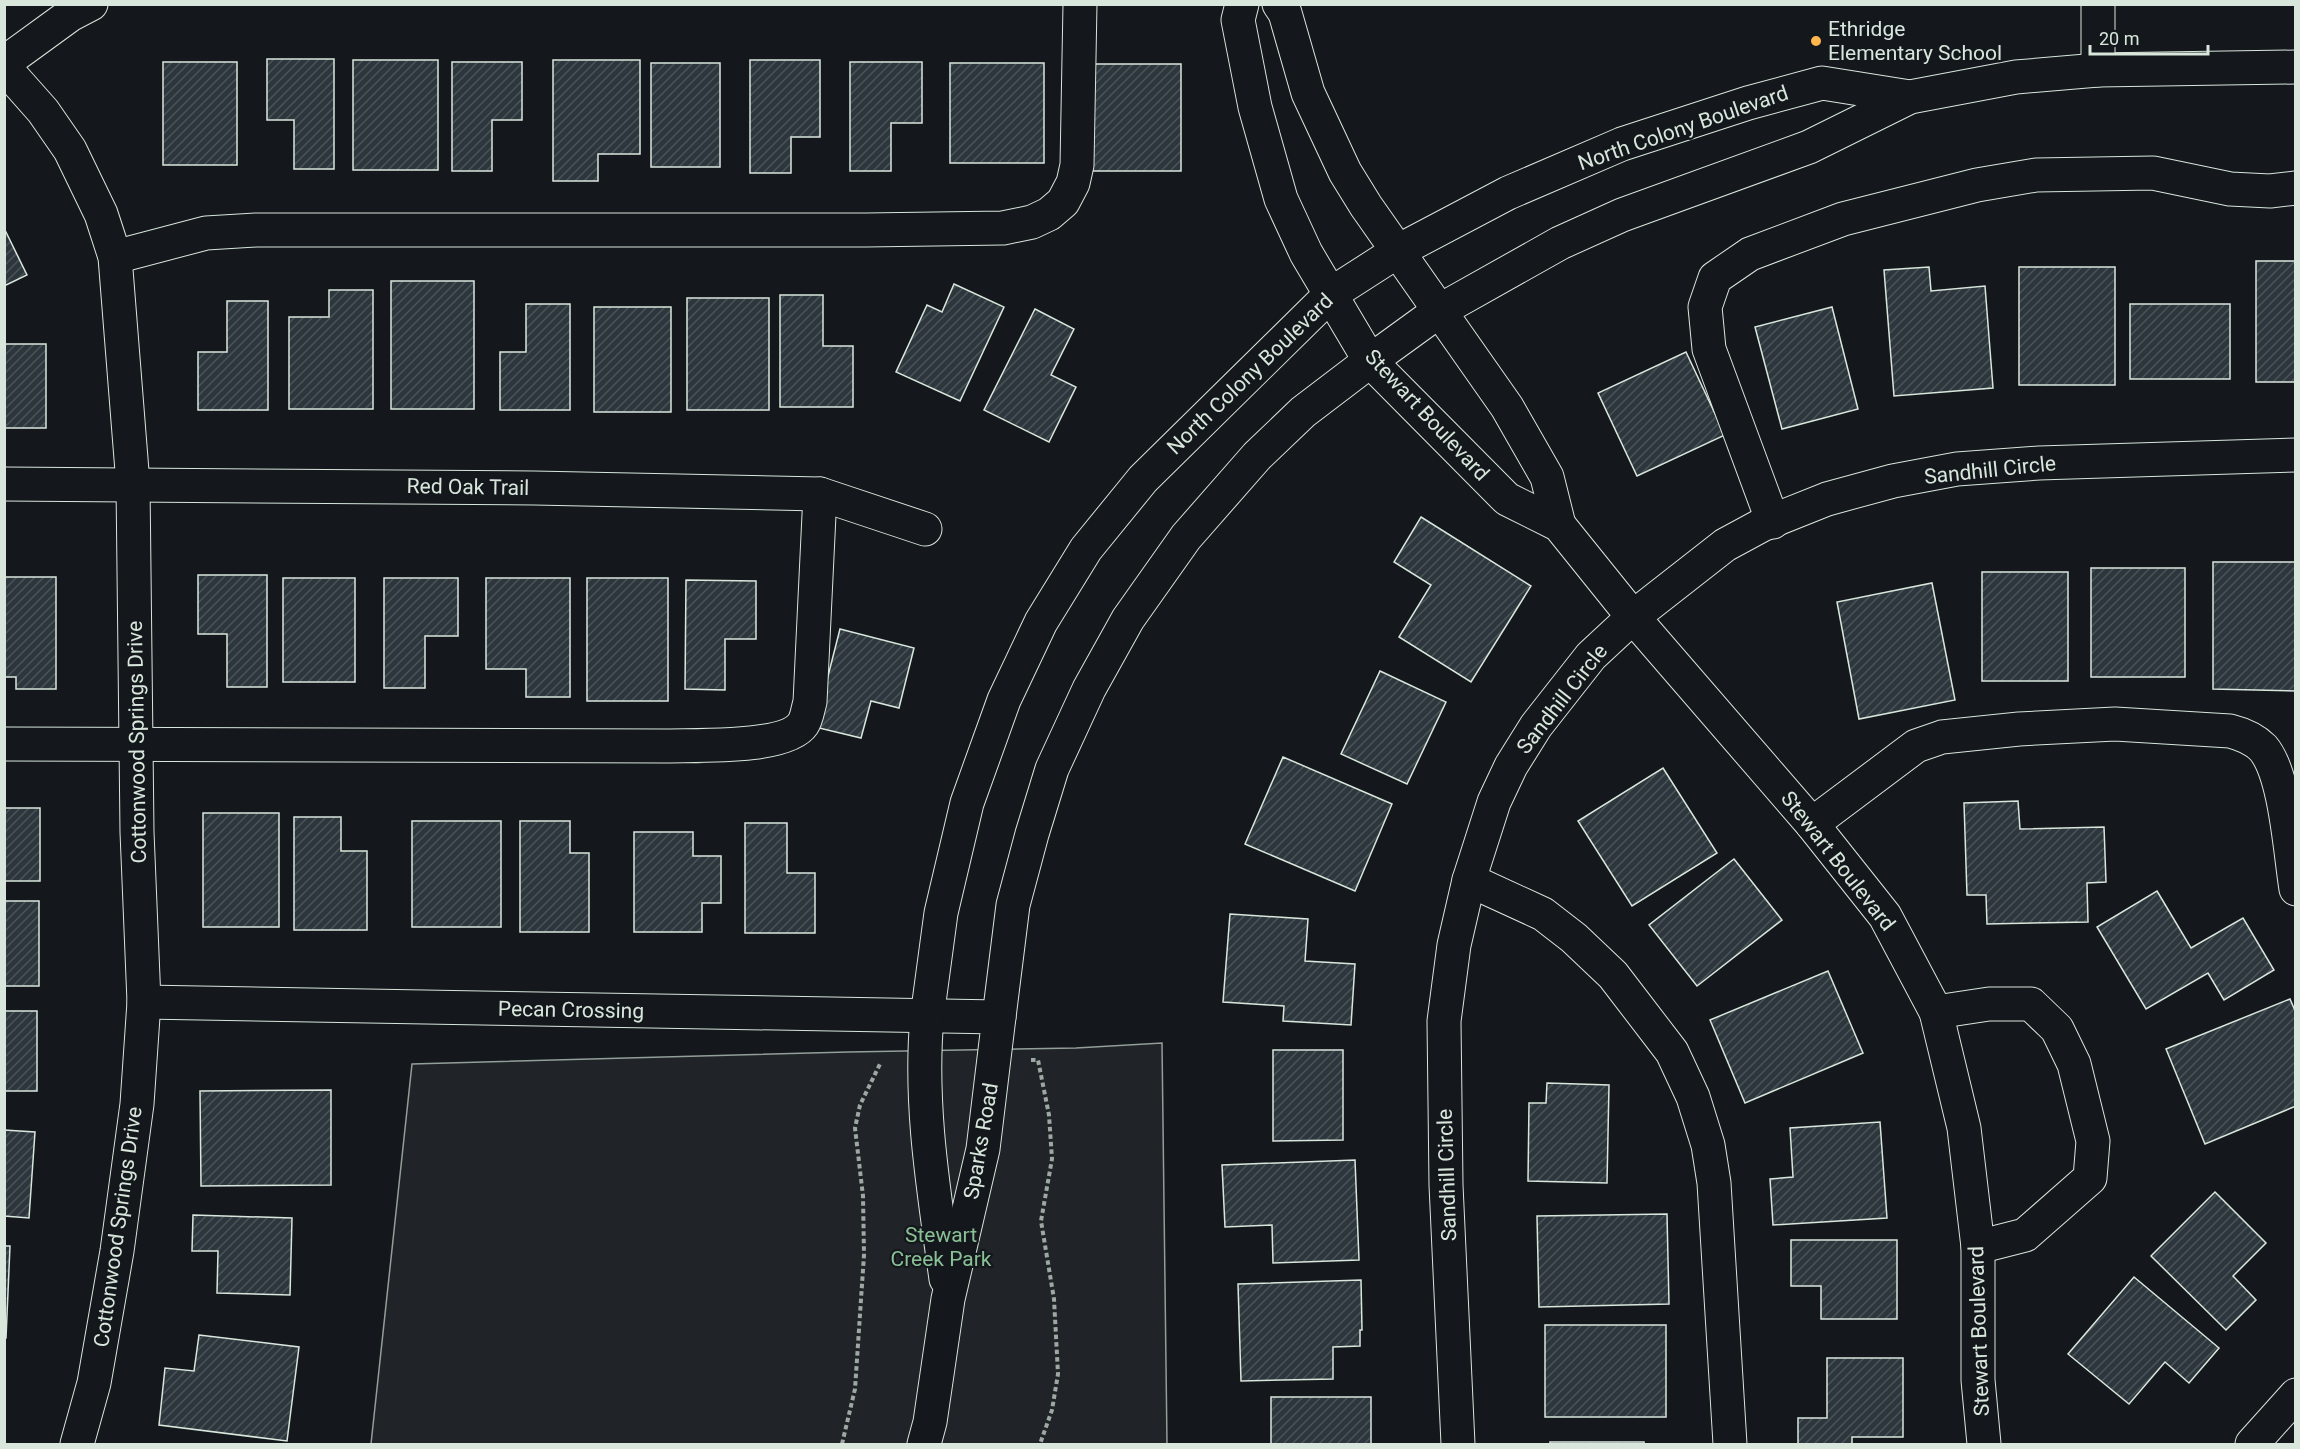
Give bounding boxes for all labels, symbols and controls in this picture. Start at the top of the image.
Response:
place label: Ethridge Elementary School [1828,17,2002,65]
scale bar [2090,18,2208,56]
text: 20 m [2099,28,2139,49]
marker: Ethridge Elementary School [1809,34,1823,48]
street label: North Colony Boulevard [1575,81,1791,175]
street label: North Colony Boulevard [1162,289,1338,459]
street label: Stewart Boulevard [1360,345,1494,485]
street label: Sandhill Circle [1923,451,2057,489]
street label: Red Oak Trail [407,474,529,500]
street label: Cottonwood Springs Drive [123,620,151,864]
street label: Sandhill Circle [1512,639,1612,759]
street label: Stewart Boulevard [1776,786,1900,936]
street label: Pecan Crossing [498,997,644,1023]
street label: Sparks Road [959,1081,1003,1201]
street label: Cottonwood Springs Drive [89,1105,147,1349]
street label: Sandhill Circle [1433,1108,1461,1242]
park label: Stewart Creek Park [890,1223,992,1271]
street label: Stewart Boulevard [1964,1245,1994,1417]

